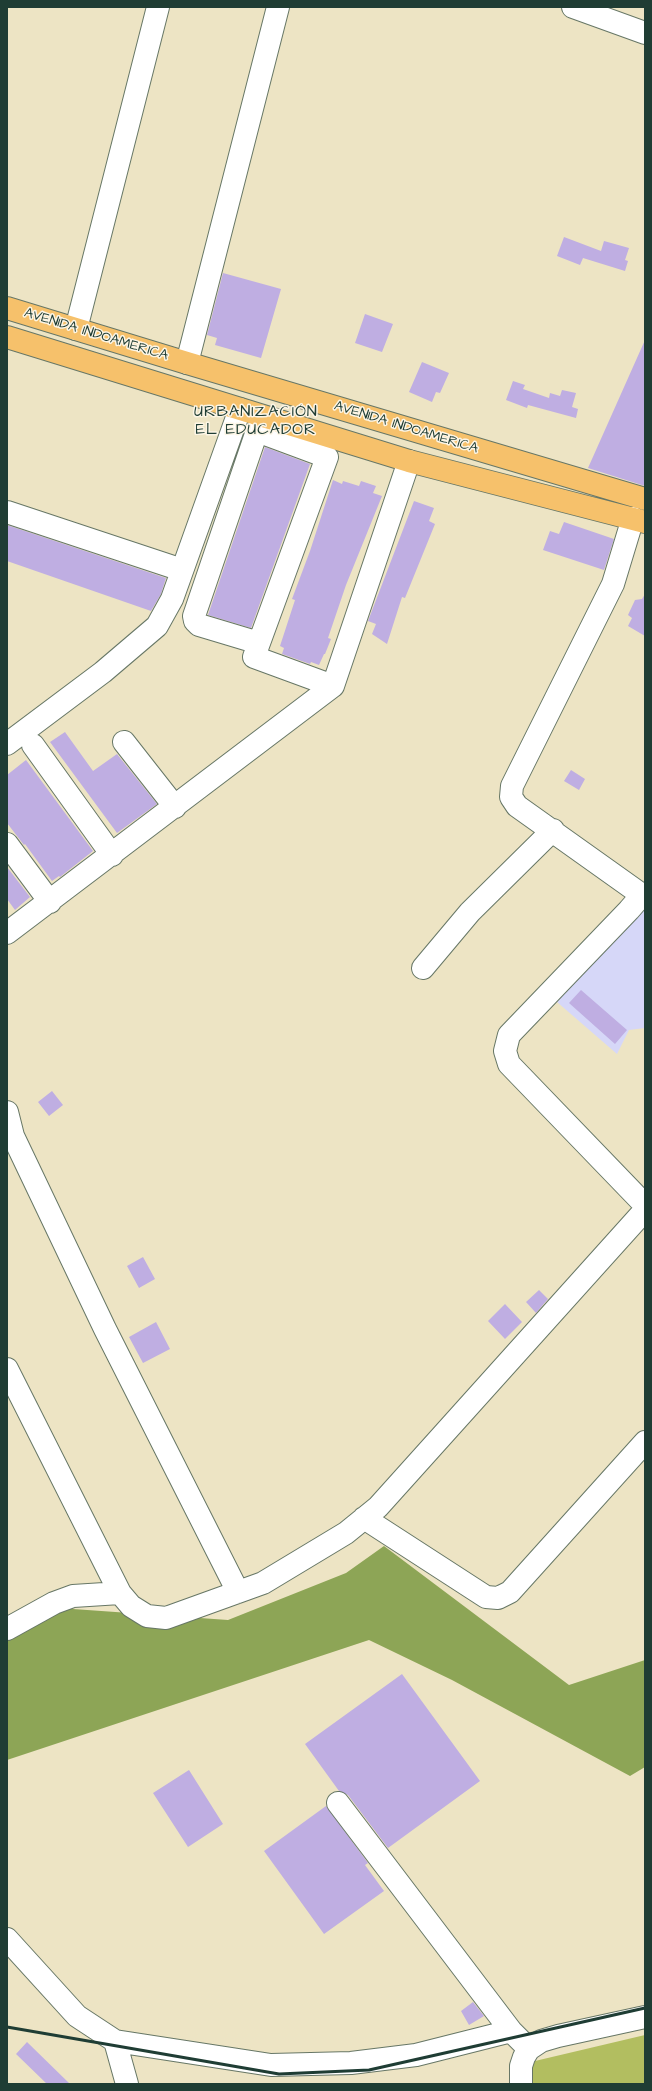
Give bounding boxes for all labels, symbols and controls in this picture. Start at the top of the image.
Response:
street label: AVENIDA INDOAMERICA [22,305,170,365]
street label: AVENIDA INDOAMERICA [332,398,480,458]
district label: URBANIZACIÓN EL EDUCADOR [194,403,318,441]

